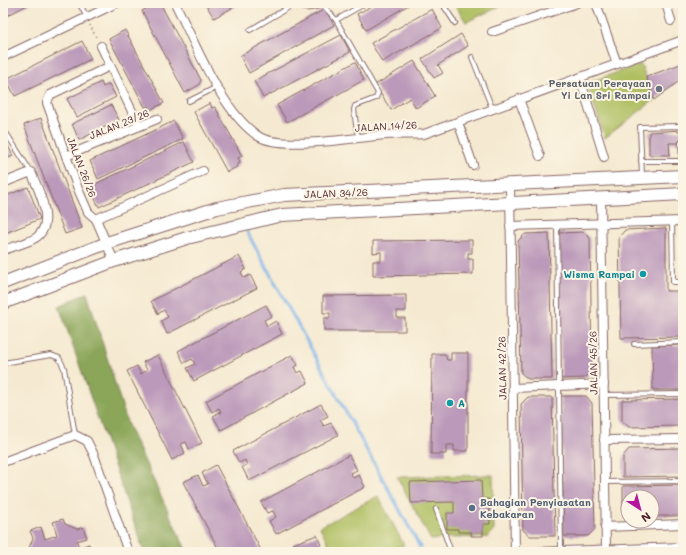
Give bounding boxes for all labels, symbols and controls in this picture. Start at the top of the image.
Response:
place label: Persatuan Perayaan Yi Lan Sri Rampai [549,76,651,102]
marker: Persatuan Perayaan Yi Lan Sri Rampai [654,84,664,94]
street label: JALAN 23/26 [87,106,151,142]
street label: JALAN 14/26 [354,117,418,135]
street label: JALAN 26/26 [64,135,100,199]
street label: JALAN 34/26 [304,185,368,201]
place label: Wisma Rampai [564,267,635,281]
marker: Wisma Rampai [638,269,648,279]
street label: JALAN 45/26 [585,331,601,395]
street label: JALAN 42/26 [494,336,510,400]
place label: A [458,396,465,410]
marker: A [445,398,455,408]
north arrow [620,489,660,529]
place label: Bahagian Penyiasatan Kebakaran [480,495,591,521]
marker: Bahagian Penyiasatan Kebakaran [467,503,477,513]
text: N [638,509,654,526]

